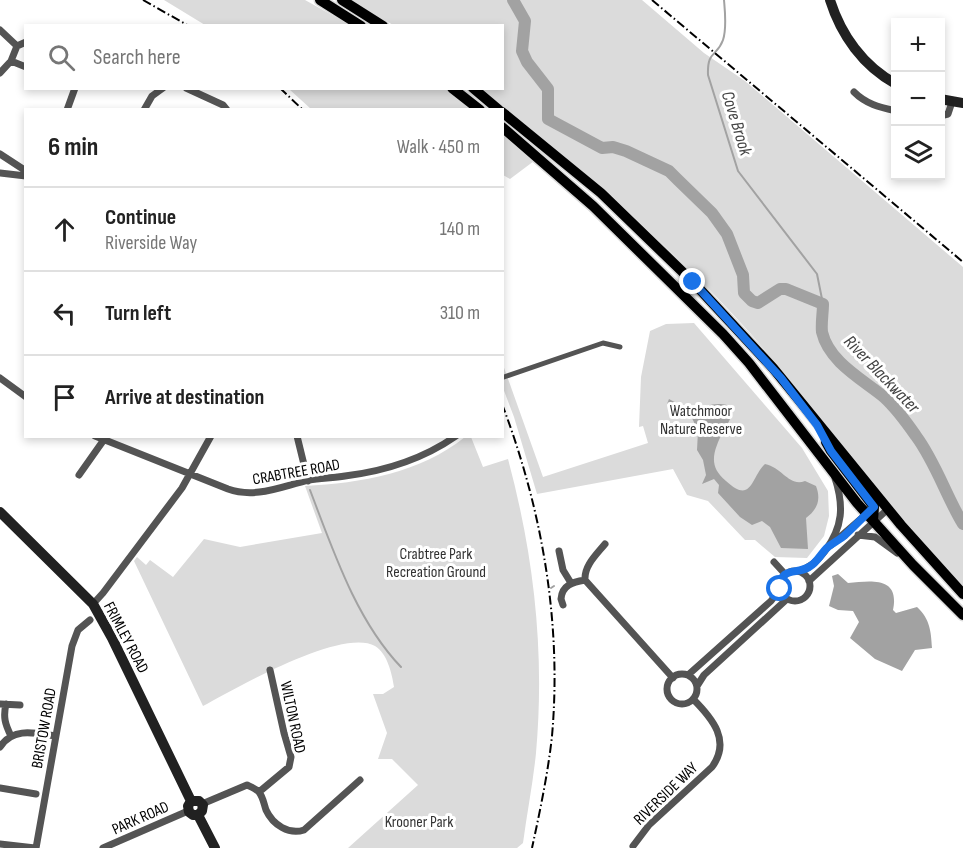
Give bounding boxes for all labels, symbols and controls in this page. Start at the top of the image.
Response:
map controls [891,18,945,180]
button: + [891,18,945,72]
search box [24,24,504,90]
icon: search [45,41,78,74]
text: Search here [93,44,180,71]
button: − [891,72,945,126]
water label: Cove Brook [717,89,757,159]
button: layers [891,126,945,180]
text: 6 min [48,132,98,163]
text: Walk · 450 m [397,135,480,159]
text: Continue [105,204,176,231]
icon: ahead [48,213,81,246]
text: 140 m [440,217,480,241]
text: Riverside Way [105,231,197,255]
route end [679,268,705,294]
icon: left [48,297,81,330]
text: Turn left [105,300,171,327]
text: 310 m [440,301,480,325]
water label: River Blackwater [839,331,924,418]
icon: arrive [48,381,81,414]
text: Arrive at destination [105,384,264,411]
park label: Watchmoor Nature Reserve [660,402,742,439]
street label: CRABTREE ROAD [251,455,342,490]
park label: Crabtree Park Recreation Ground [386,545,486,582]
route start [766,575,792,601]
street label: FRIMLEY ROAD [99,599,152,677]
street label: WILTON ROAD [276,680,309,755]
street label: BRISTOW ROAD [28,686,61,770]
street label: RIVERSIDE WAY [630,759,702,829]
street label: PARK ROAD [109,797,172,839]
park label: Krooner Park [385,813,453,832]

